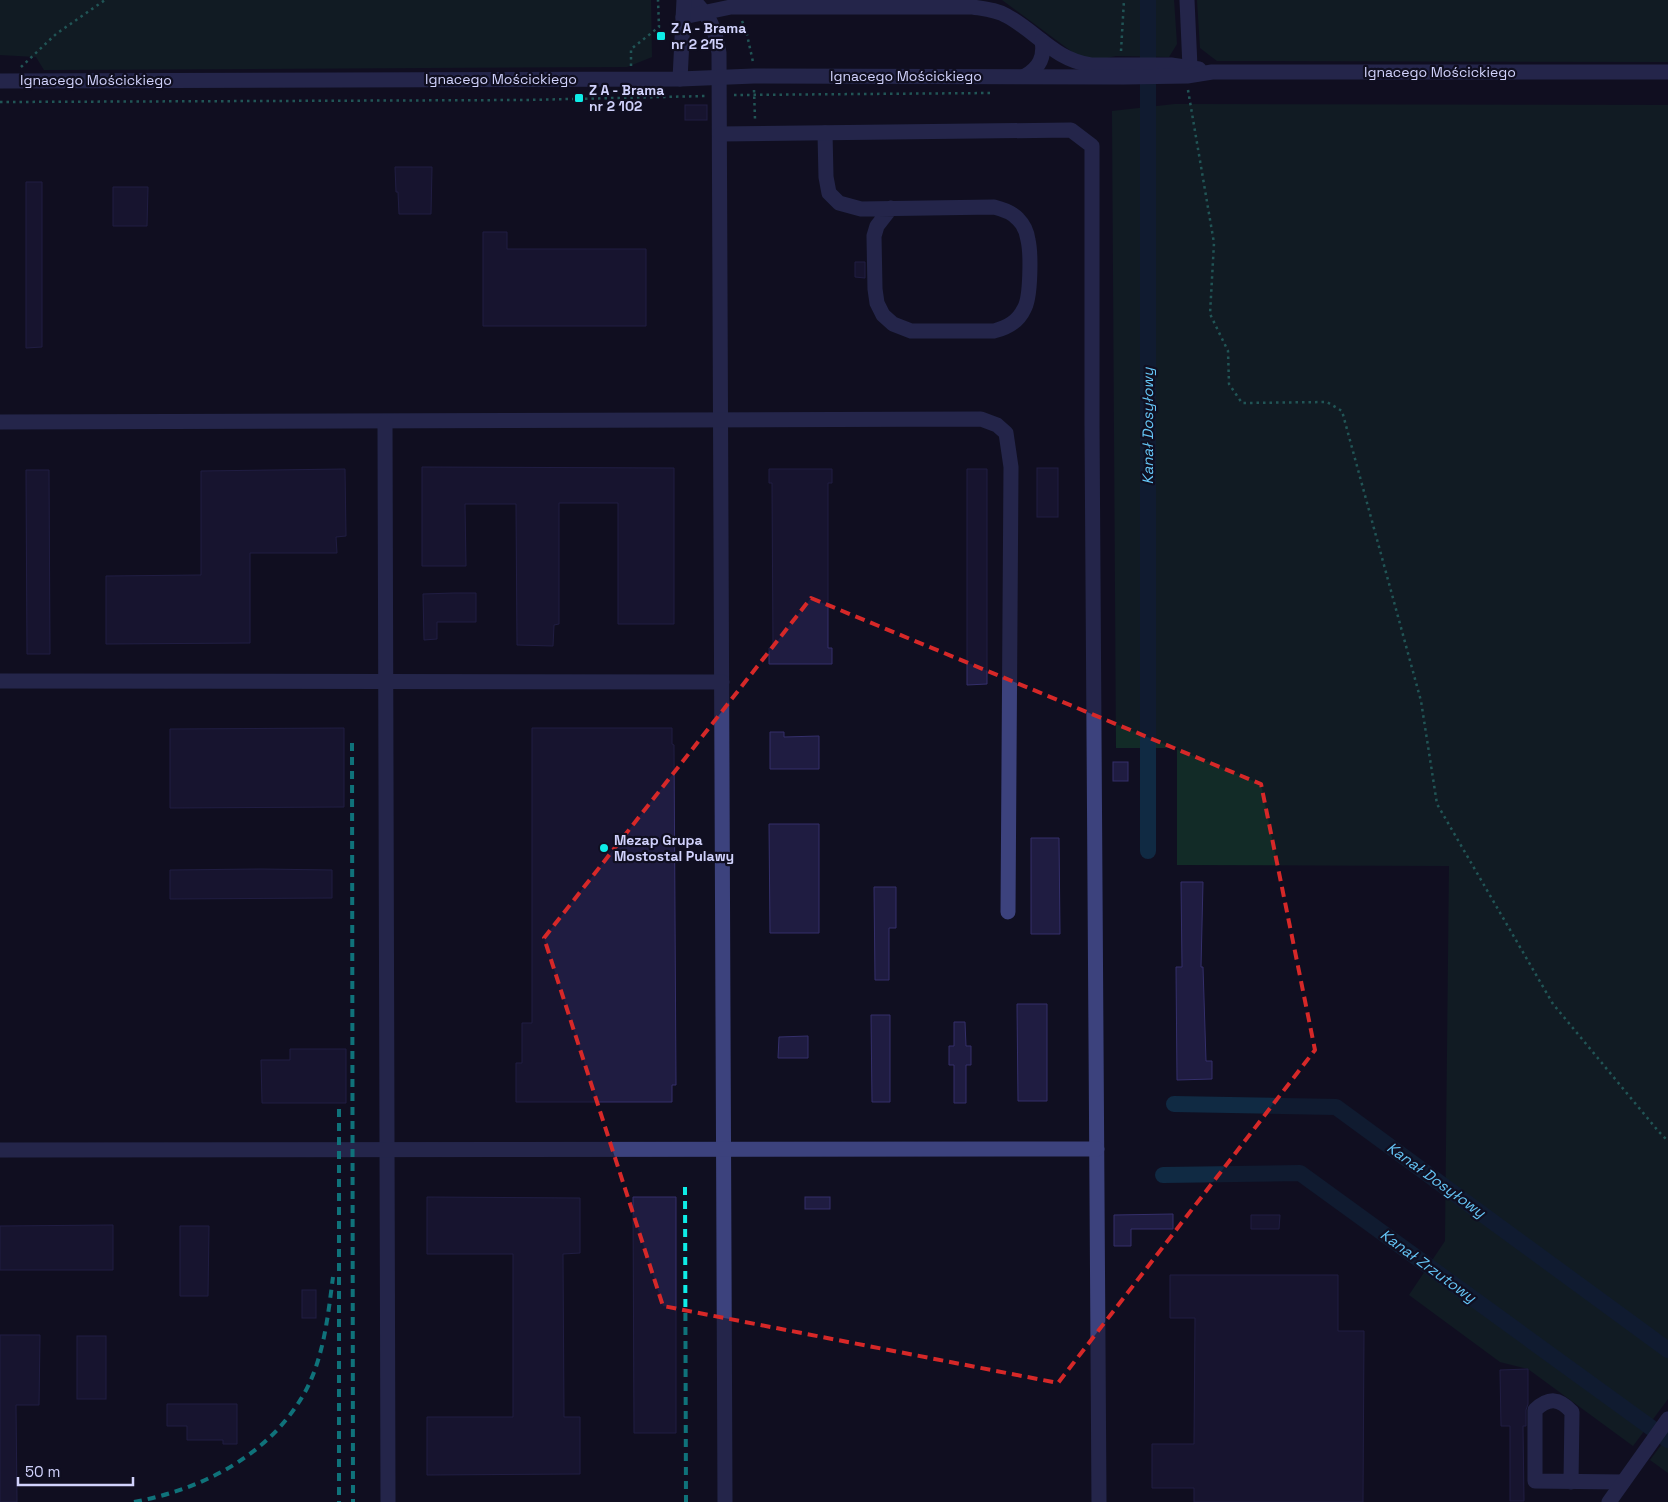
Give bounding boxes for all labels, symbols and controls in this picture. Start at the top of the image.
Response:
place label: Z A - Brama nr 2 215 [671,19,746,53]
marker: Z A - Brama nr 2 215 [655,30,667,42]
street label: Ignacego Mościckiego [1364,63,1516,81]
street label: Ignacego Mościckiego [830,67,982,85]
street label: Ignacego Mościckiego [425,70,577,88]
street label: Ignacego Mościckiego [20,71,172,89]
place label: Z A - Brama nr 2 102 [589,81,664,115]
marker: Z A - Brama nr 2 102 [573,92,585,104]
water label: Kanał Dosyłowy [1138,367,1157,485]
place label: Mezap Grupa Mostostal Pulawy [614,831,734,865]
marker: Mezap Grupa Mostostal Pulawy [598,842,610,854]
water label: Kanał Dosyłowy [1383,1138,1490,1222]
water label: Kanał Zrzutowy [1377,1225,1480,1307]
scale bar [18,1454,132,1486]
text: 50 m [25,1462,60,1481]

